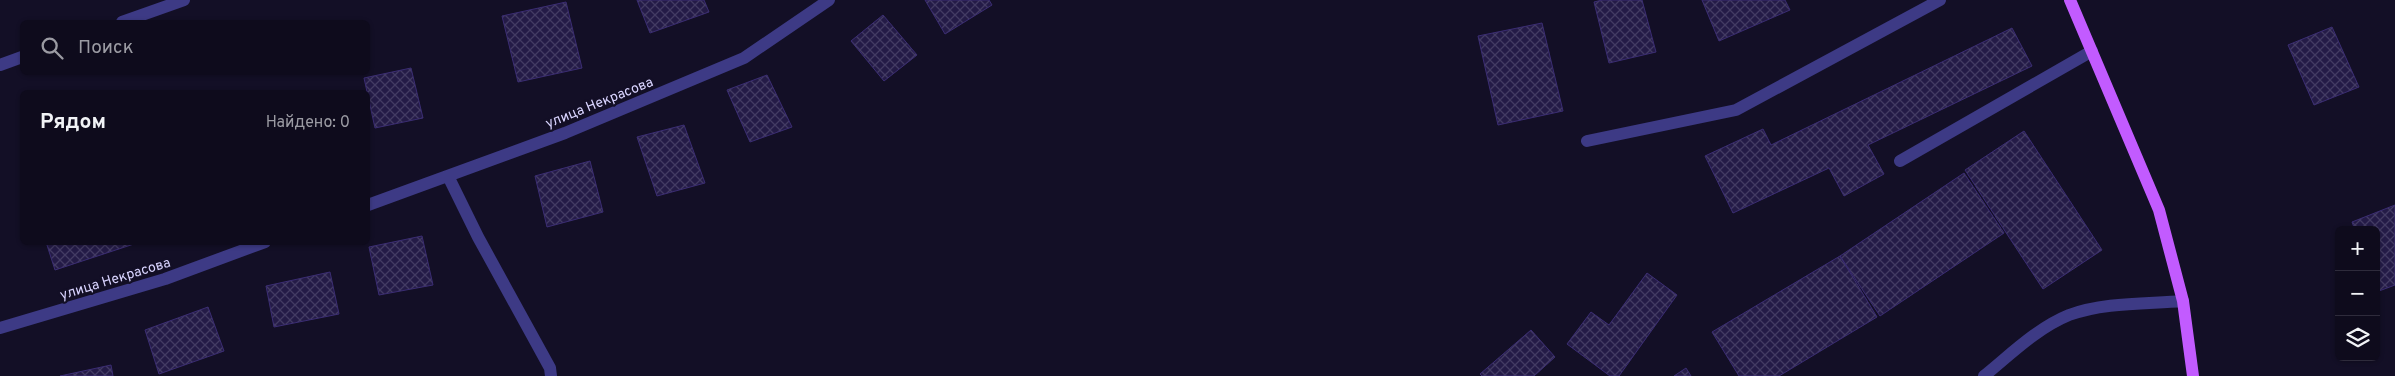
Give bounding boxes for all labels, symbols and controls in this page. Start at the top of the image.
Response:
search box [20,20,370,75]
icon: search [38,34,66,62]
text: Поиск [78,36,134,60]
street label: улица Некрасова [543,74,656,133]
text: Рядом [40,109,106,136]
text: Найдено: 0 [266,113,350,133]
map controls [2335,226,2380,361]
button: + [2335,226,2380,271]
street label: улица Некрасова [58,255,173,304]
button: − [2335,271,2380,316]
button: layers [2335,316,2380,361]

